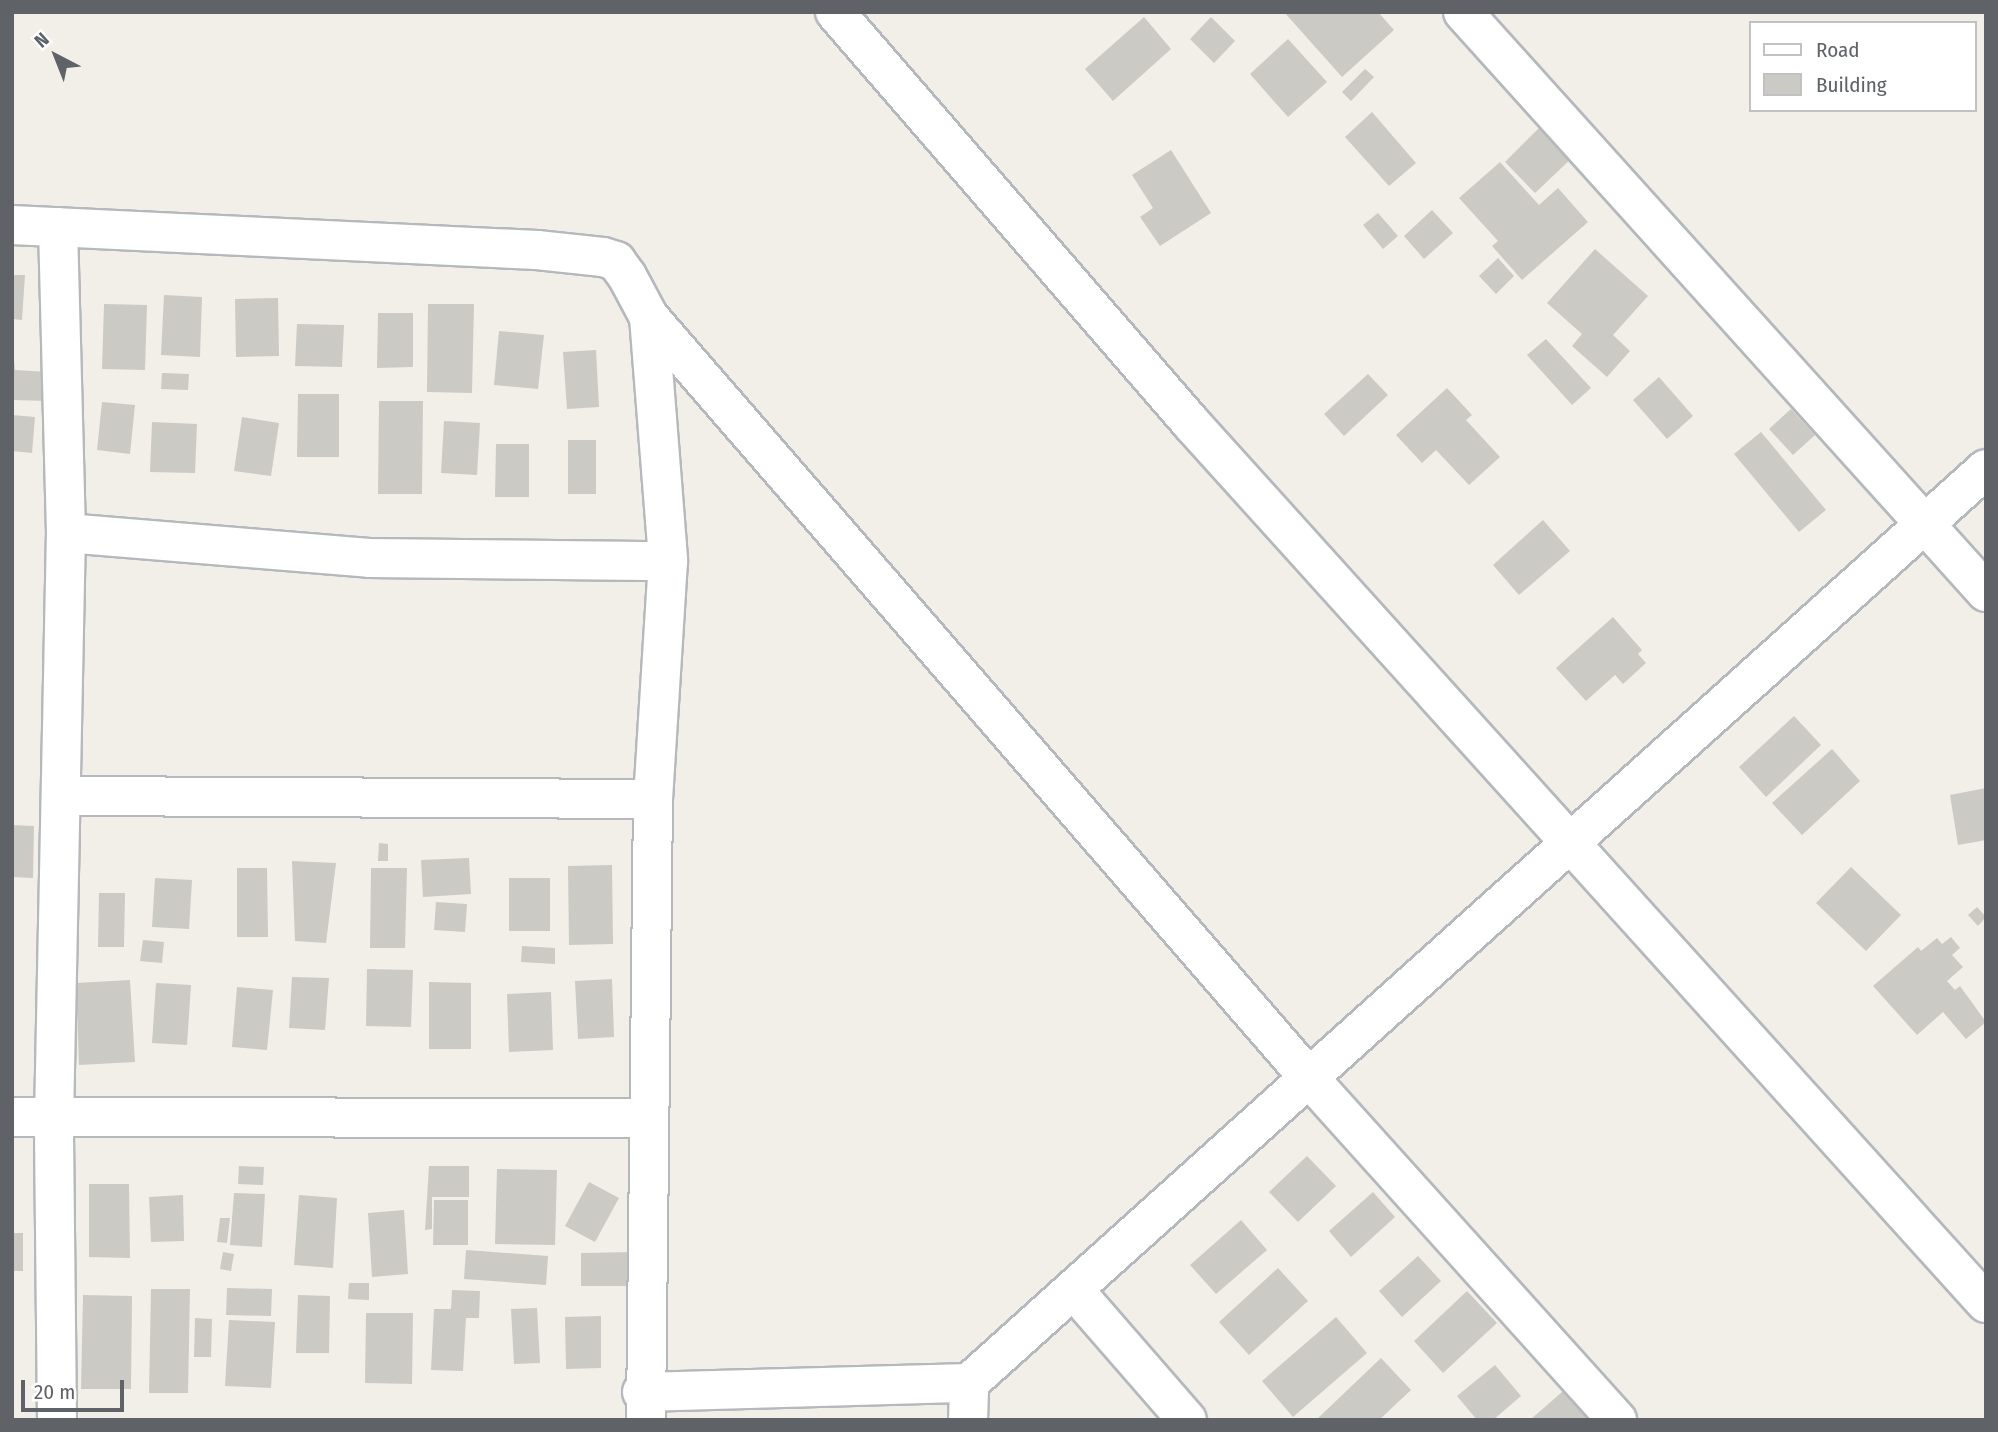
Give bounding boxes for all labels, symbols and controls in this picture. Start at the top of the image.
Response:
north arrow [21,21,91,91]
legend [1750,21,1977,112]
text: N [30,28,54,52]
text: Road [1816,37,1860,63]
text: Building [1816,72,1887,98]
scale bar [24,1366,128,1410]
text: 20 m [34,1379,75,1405]

